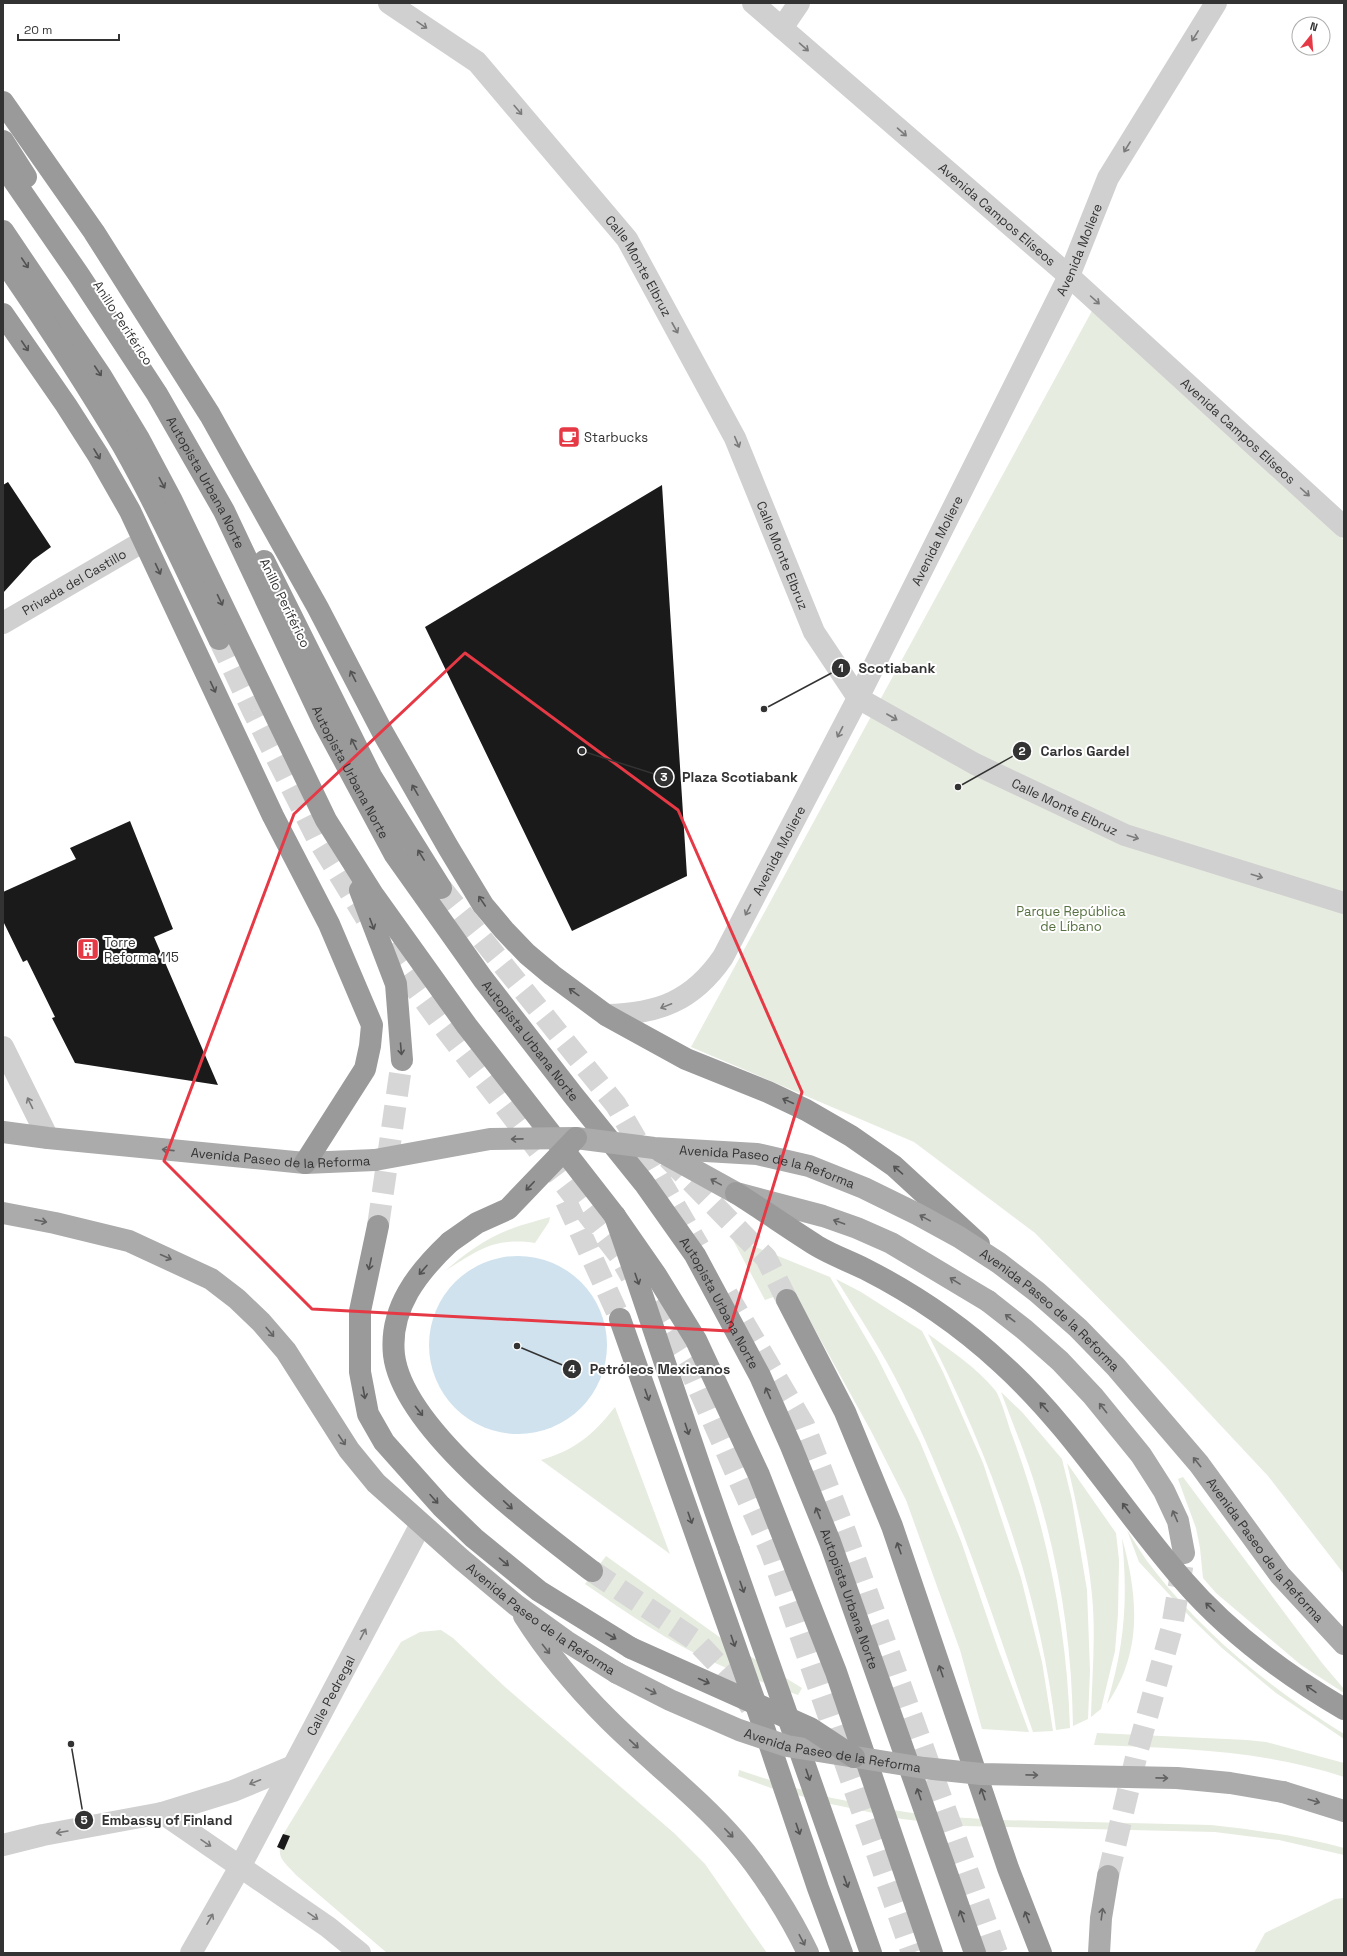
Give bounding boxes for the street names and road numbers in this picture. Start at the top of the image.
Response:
street label: Avenida Campos Elíseos [935,159,1060,270]
street label: Avenida Moliere [1052,201,1106,299]
street label: Calle Monte Elbruz [602,212,676,320]
street label: Anillo Periférico [89,277,157,369]
street label: Avenida Campos Elíseos [1177,374,1300,487]
street label: Autopista Urbana Norte [163,413,249,551]
street label: Avenida Moliere [907,493,966,588]
street label: Calle Monte Elbruz [753,498,813,612]
street label: Privada del Castillo [19,545,129,619]
street label: Anillo Periférico [256,555,314,651]
street label: Autopista Urbana Norte [308,703,393,841]
street label: Calle Monte Elbruz [1009,774,1121,839]
street label: Avenida Moliere [748,803,809,898]
street label: Autopista Urbana Norte [479,977,583,1104]
street label: Avenida Paseo de la Reforma [679,1141,858,1192]
street label: Avenida Paseo de la Reforma [190,1143,371,1172]
street label: Autopista Urbana Norte [676,1233,763,1372]
street label: Avenida Paseo de la Reforma [977,1244,1124,1375]
street label: Avenida Paseo de la Reforma [1203,1474,1328,1626]
street label: Autopista Urbana Norte [817,1526,883,1672]
street label: Avenida Paseo de la Reforma [463,1559,619,1679]
street label: Calle Pedregal [302,1652,359,1738]
street label: Avenida Paseo de la Reforma [742,1724,923,1776]

